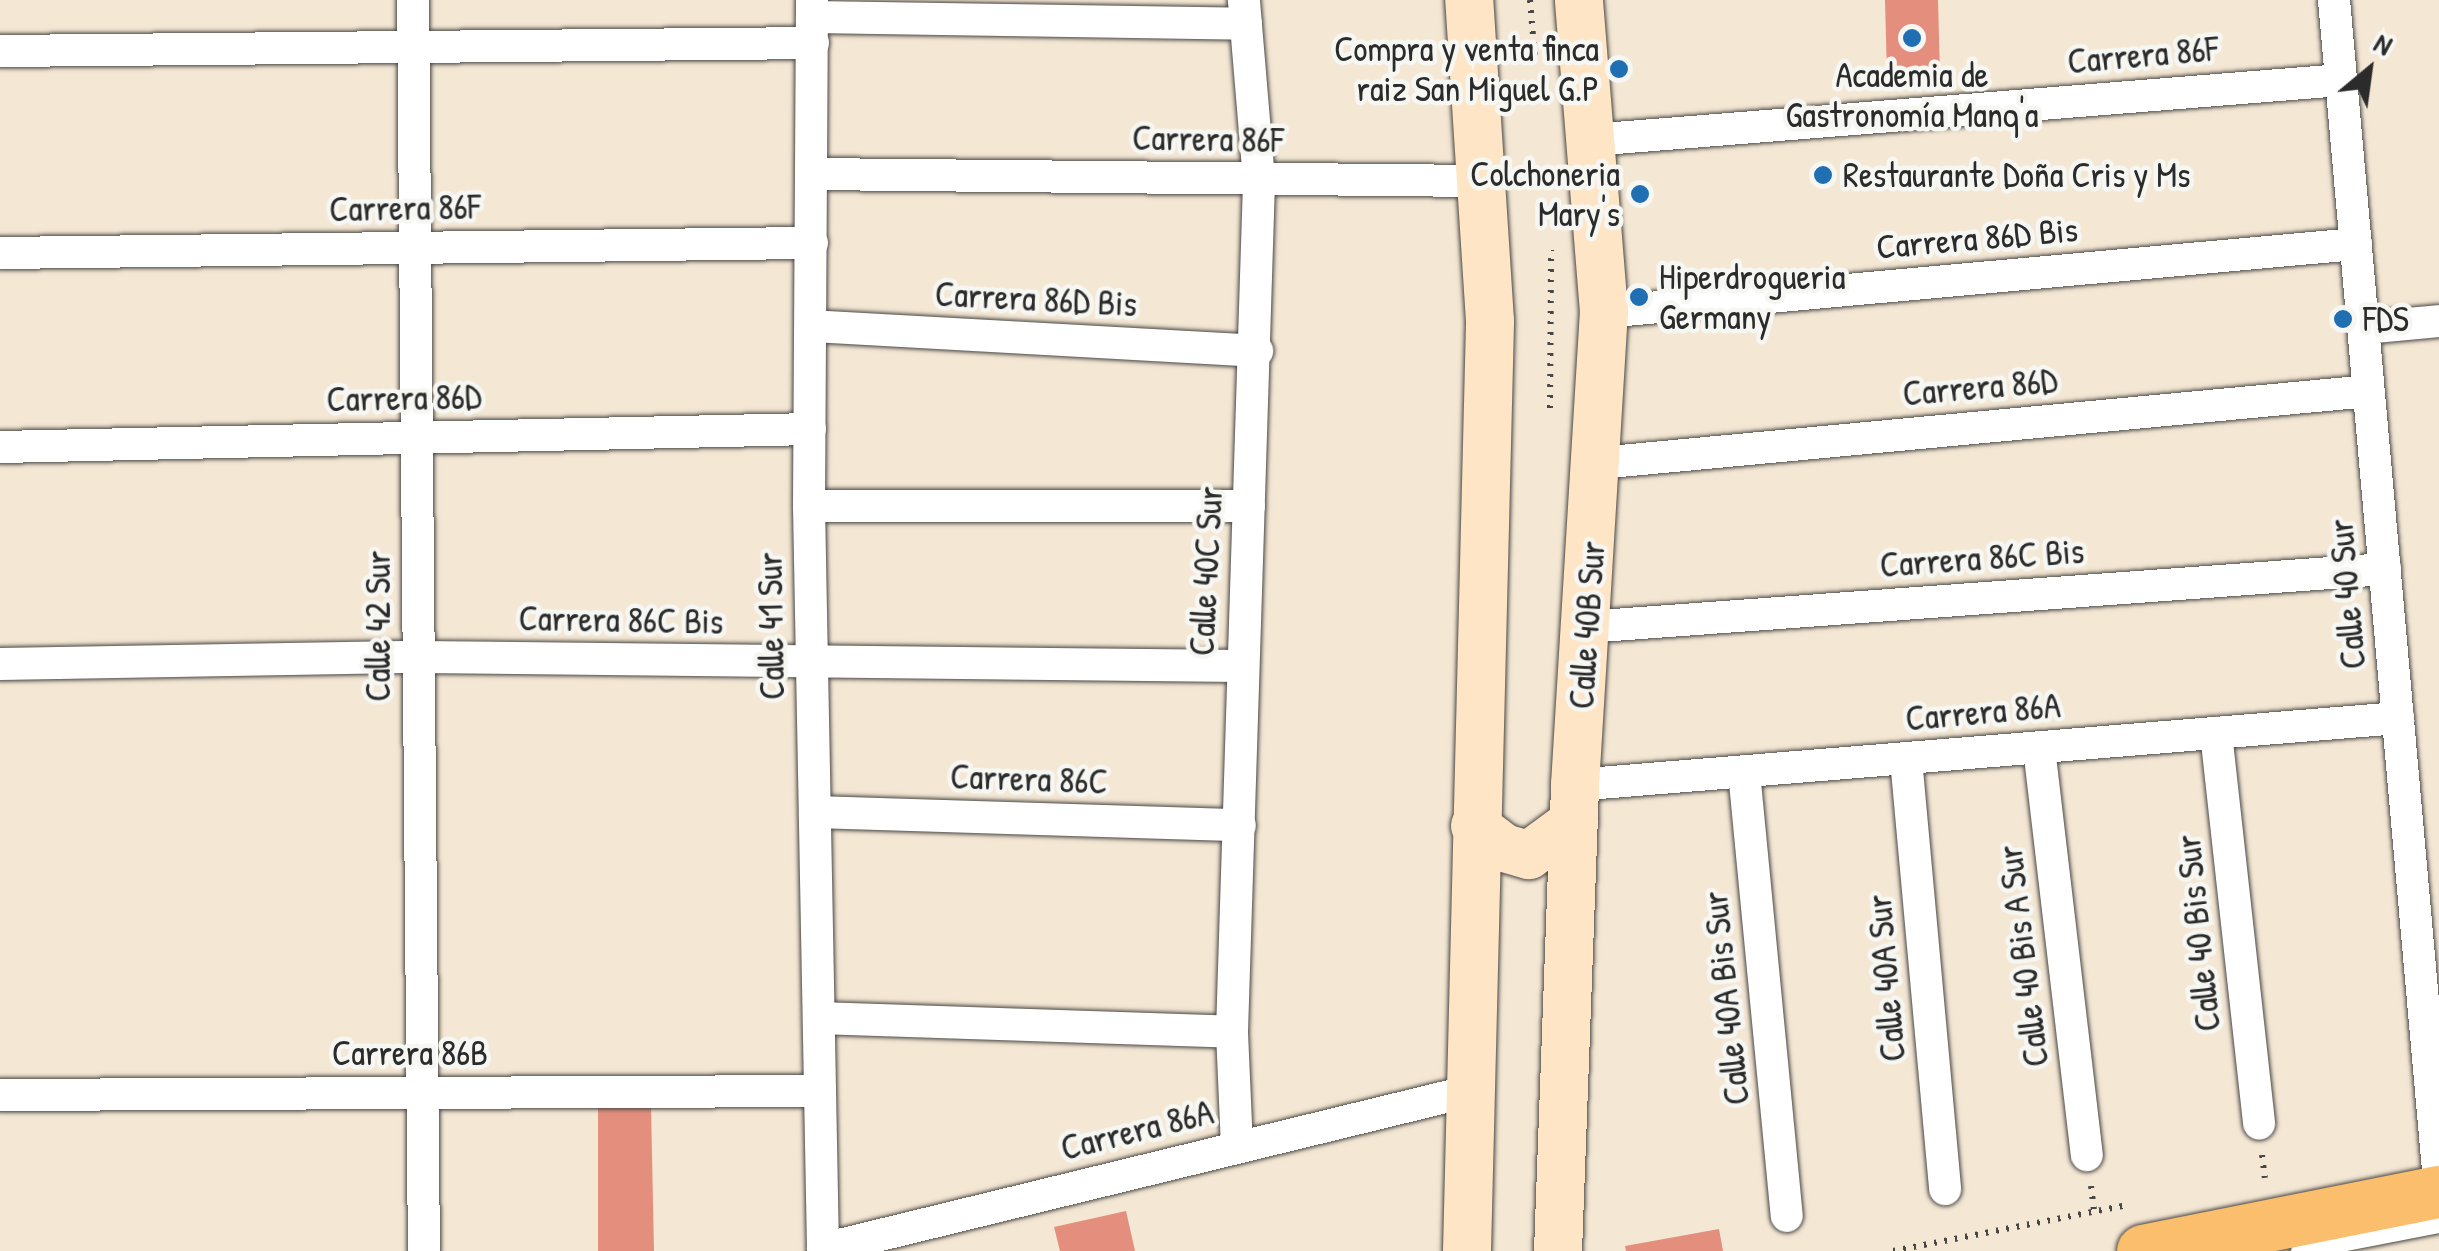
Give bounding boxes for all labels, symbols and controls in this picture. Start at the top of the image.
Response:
north arrow [2319,20,2419,120]
text: N [2368,24,2399,64]
marker: Academia de Gastronomía Manq'a [1901,27,1923,49]
street label: Carrera 86F [2066,27,2220,83]
place label: Compra y venta finca raiz San Miguel G.P [1334,28,1599,110]
place label: Academia de Gastronomía Manq'a [1786,54,2038,136]
marker: Compra y venta finca raiz San Miguel G.P [1608,58,1630,80]
street label: Carrera 86F [1132,117,1284,161]
place label: Colchoneria Mary's [1470,153,1620,235]
place label: Restaurante Doña Cris y Ms [1843,154,2191,196]
marker: Restaurante Doña Cris y Ms [1812,164,1834,186]
marker: Colchoneria Mary's [1629,183,1651,205]
street label: Carrera 86F [329,186,481,230]
street label: Carrera 86D Bis [1875,208,2079,268]
place label: Hiperdrogueria Germany [1659,256,1845,338]
street label: Carrera 86D Bis [934,273,1138,325]
marker: Hiperdrogueria Germany [1628,286,1650,308]
place label: FDS [2363,298,2409,340]
marker: FDS [2332,308,2354,330]
street label: Carrera 86D [1901,359,2059,415]
street label: Carrera 86D [326,376,482,420]
street label: Calle 40C Sur [1181,485,1231,657]
street label: Calle 40 Sur [2320,517,2374,671]
street label: Carrera 86C Bis [1879,530,2085,586]
street label: Calle 40B Sur [1560,540,1614,710]
street label: Calle 42 Sur [357,550,399,702]
street label: Calle 41 Sur [749,552,793,700]
street label: Carrera 86C Bis [518,597,724,643]
street label: Carrera 86A [1904,684,2062,740]
street label: Carrera 86C [950,755,1108,803]
street label: Calle 40 Bis Sur [2167,833,2229,1033]
street label: Calle 40 Bis A Sur [1989,843,2057,1069]
street label: Calle 40A Bis Sur [1694,889,1758,1107]
street label: Calle 40A Sur [1858,893,1914,1063]
street label: Carrera 86B [332,1032,488,1074]
street label: Carrera 86A [1057,1091,1217,1169]

